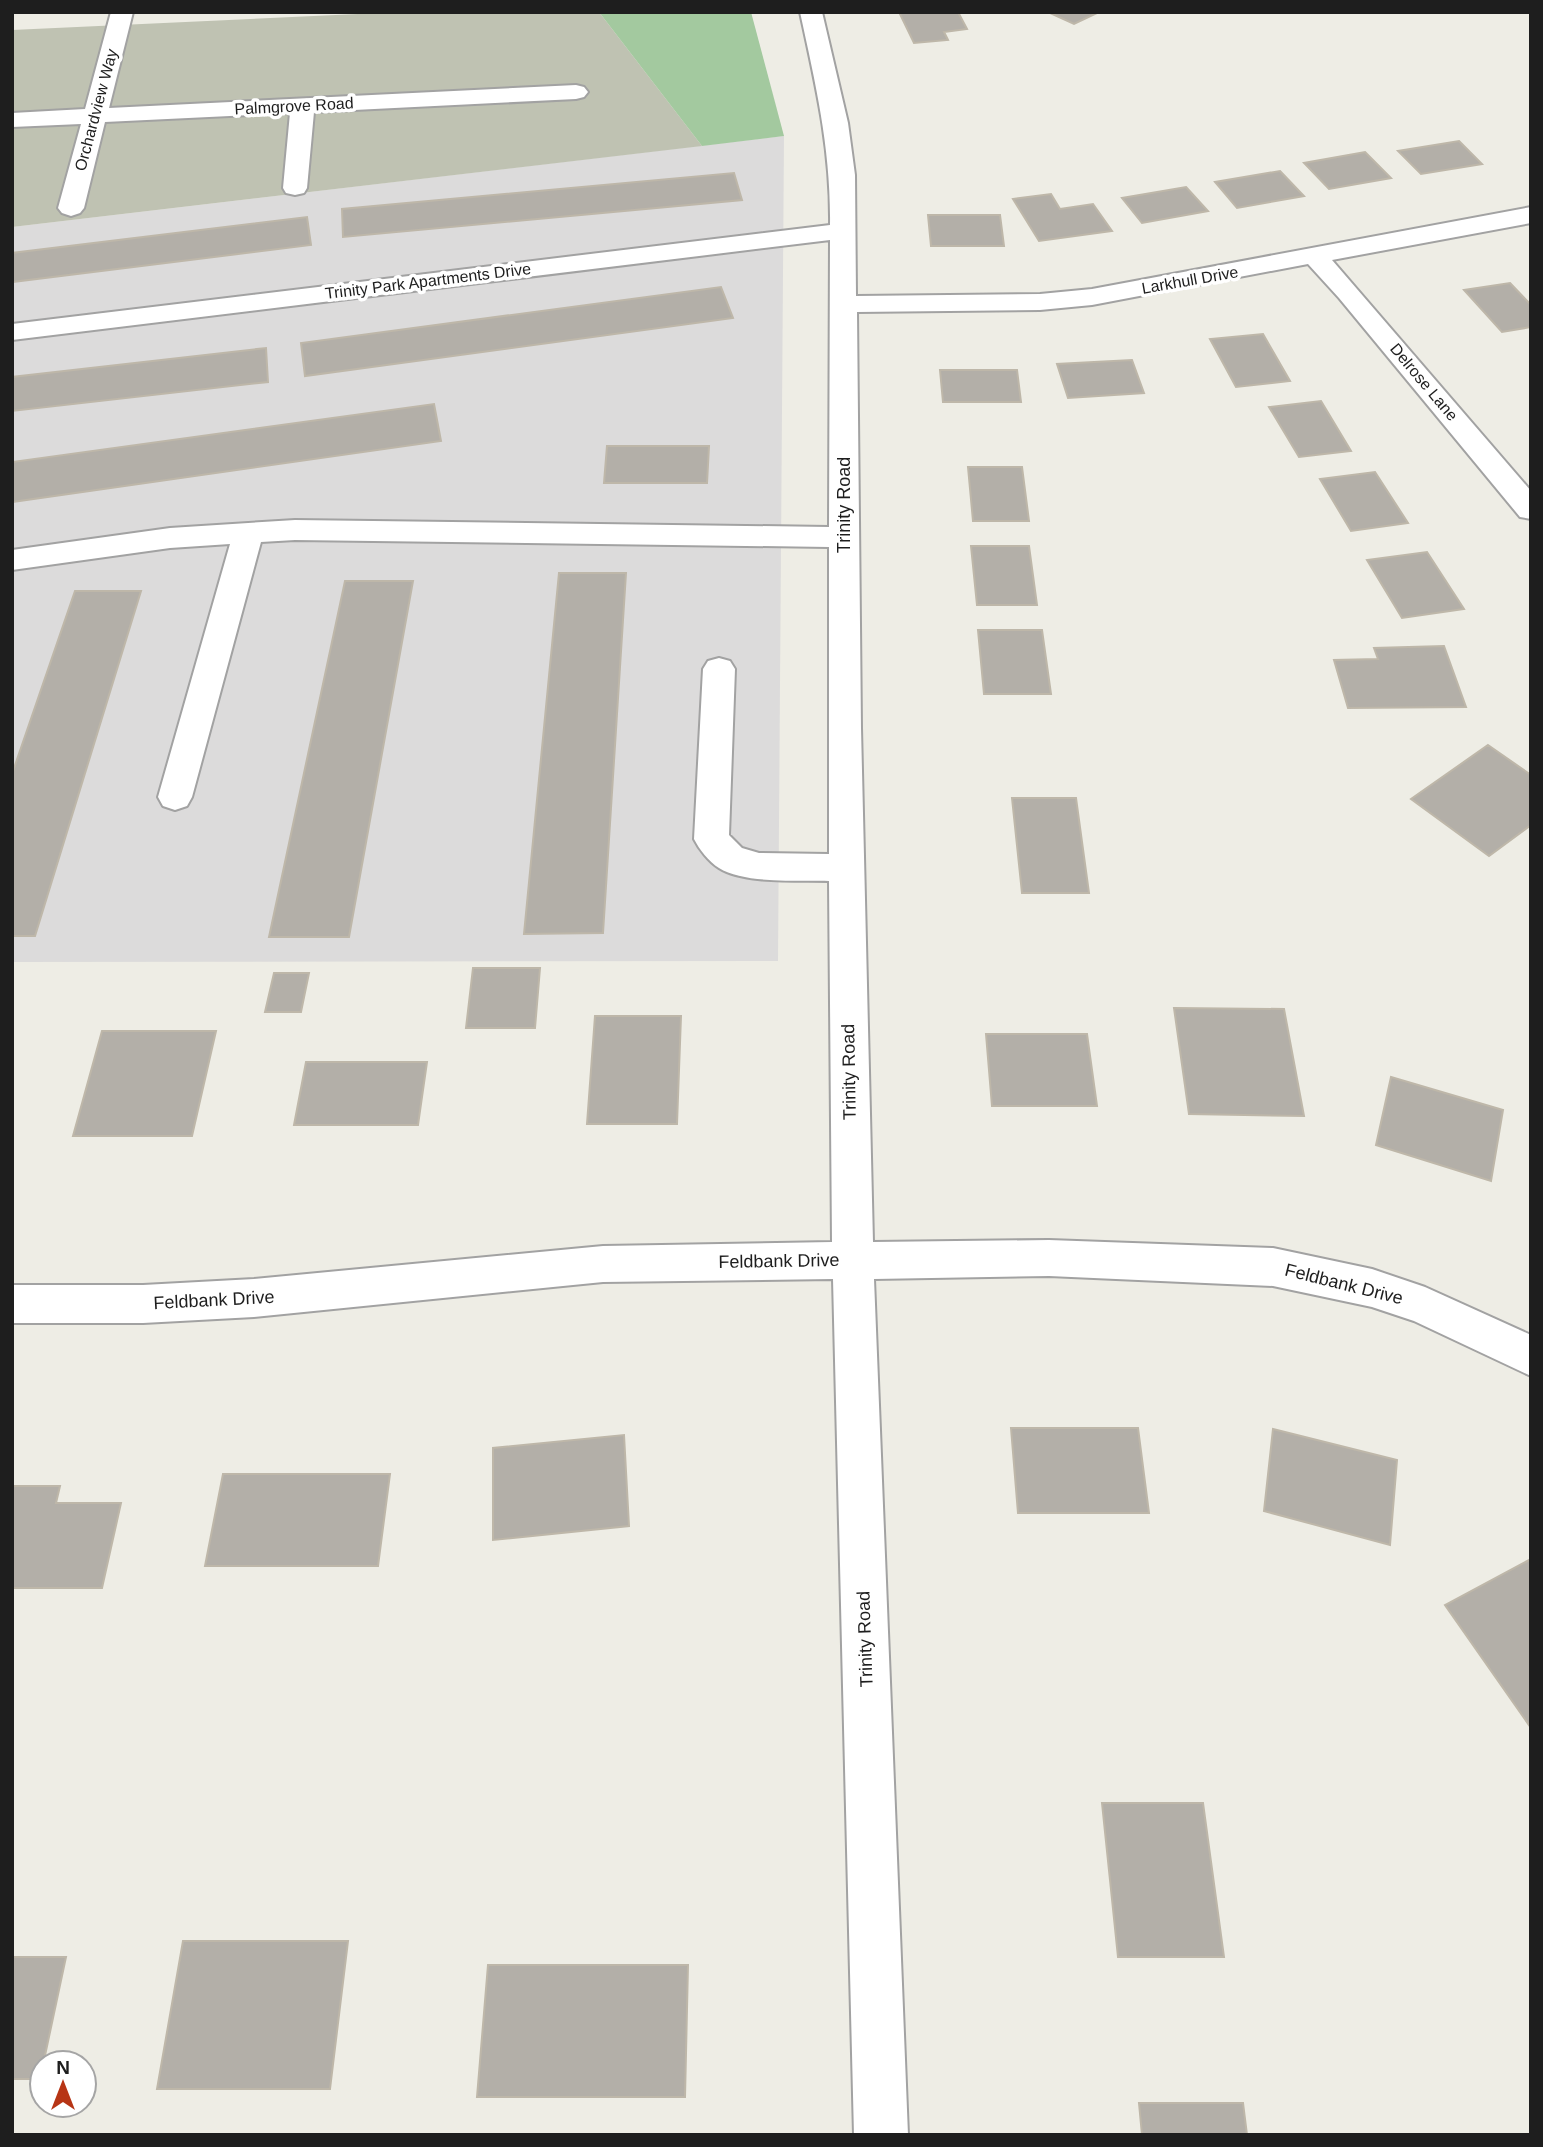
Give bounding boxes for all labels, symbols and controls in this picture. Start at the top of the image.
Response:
street label: Orchardview Way [72,47,120,173]
street label: Palmgrove Road [234,94,354,118]
street label: Trinity Park Apartments Drive [324,260,532,302]
street label: Larkhull Drive [1140,263,1240,297]
street label: Delrose Lane [1387,340,1461,424]
street label: Trinity Road [834,457,854,553]
street label: Trinity Road [838,1024,860,1120]
street label: Feldbank Drive [718,1250,840,1272]
street label: Feldbank Drive [1283,1260,1405,1308]
street label: Feldbank Drive [153,1287,275,1313]
street label: Trinity Road [853,1590,877,1688]
north arrow [28,2049,98,2119]
text: N [56,2057,70,2078]

